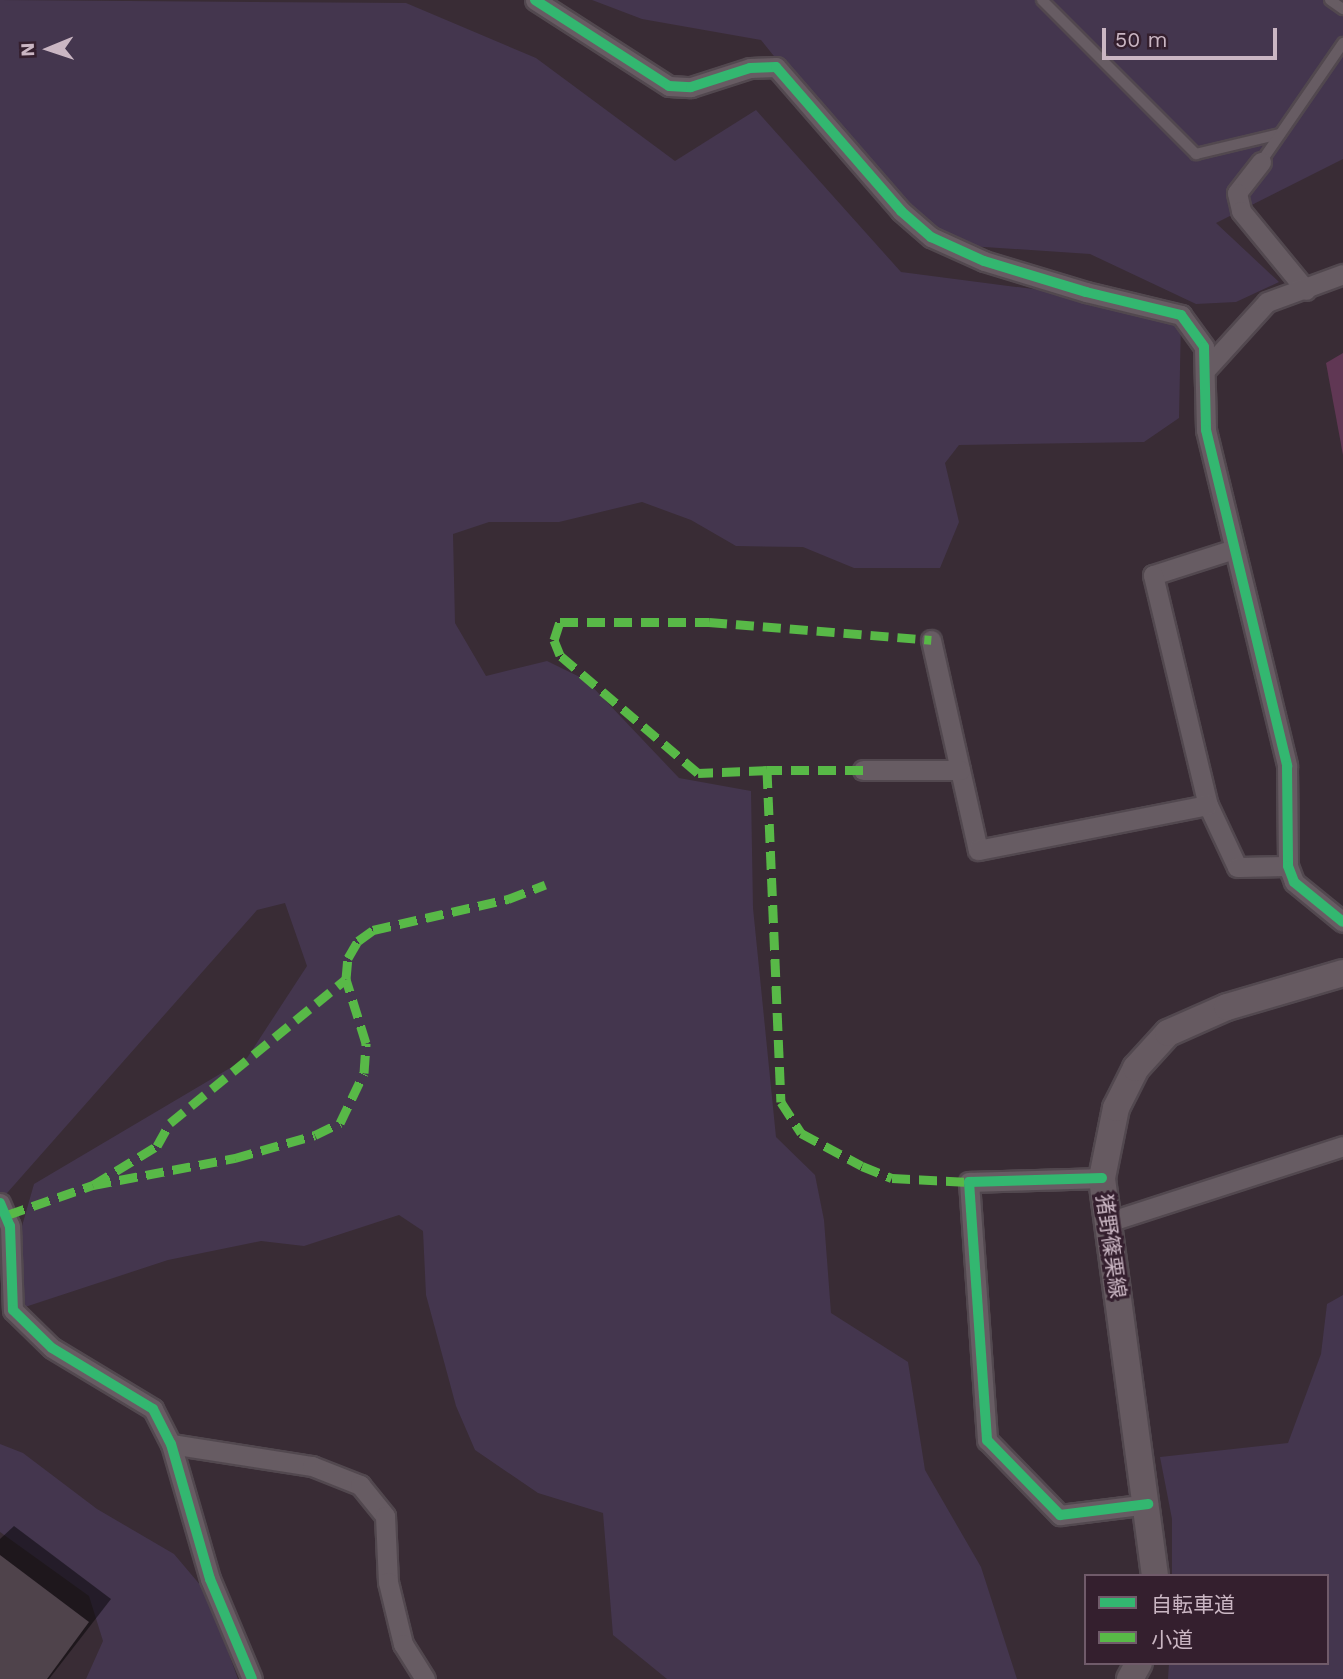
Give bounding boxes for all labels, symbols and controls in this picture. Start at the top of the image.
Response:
north arrow [14,14,84,84]
scale bar [1105,14,1280,58]
text: 50 m [1115,27,1167,52]
text: N [16,42,39,57]
street label: 猪野篠栗線 [1091,1192,1131,1300]
legend [1084,1574,1329,1665]
text: 自転車道 [1151,1592,1235,1617]
text: 小道 [1151,1627,1193,1652]

